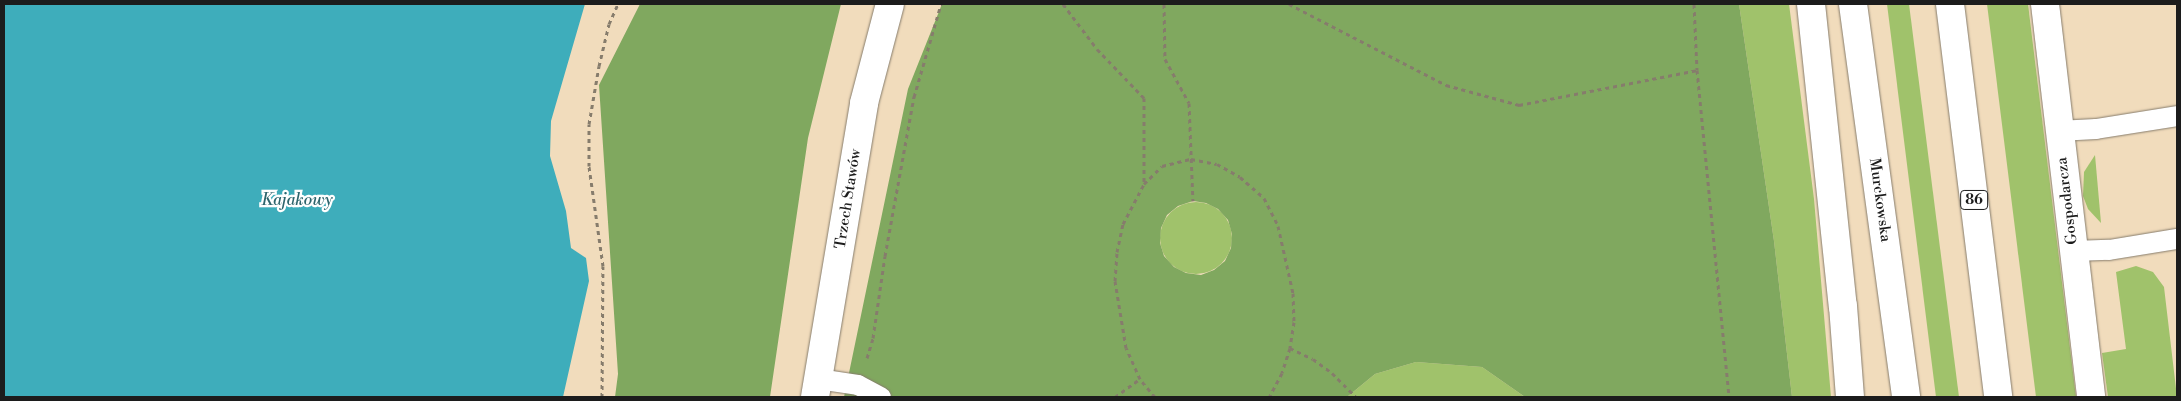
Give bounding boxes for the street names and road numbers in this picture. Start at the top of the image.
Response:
street label: Trzech Stawów [831,148,865,250]
street label: Gospodarcza [2053,156,2081,246]
street label: Murckowska [1865,157,1895,243]
road number: 86 [1959,188,1989,212]

